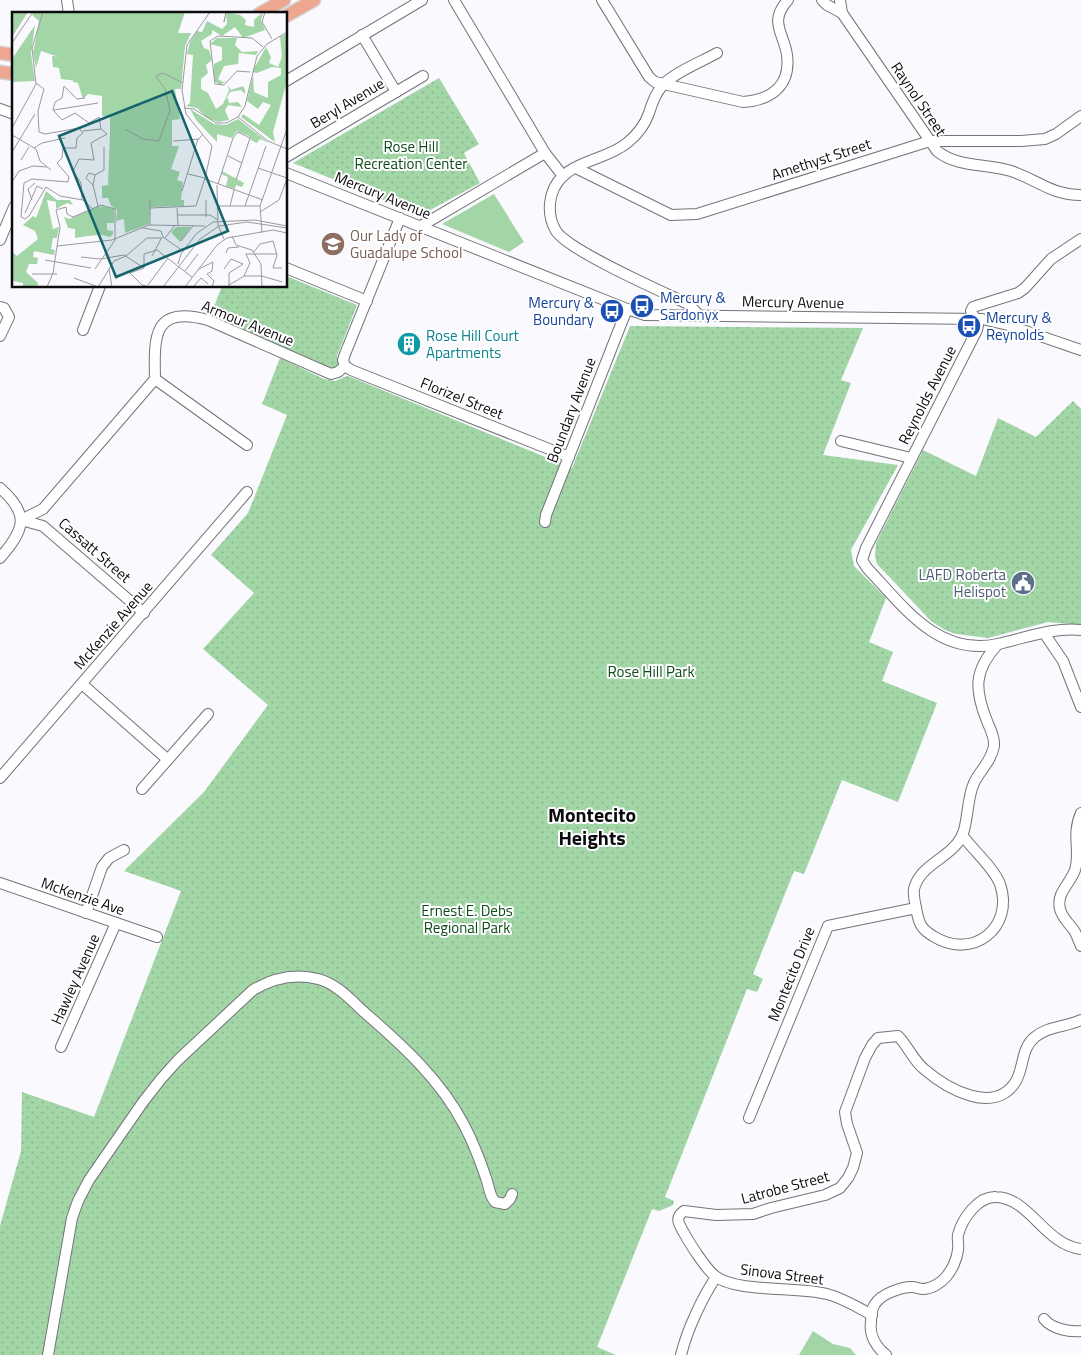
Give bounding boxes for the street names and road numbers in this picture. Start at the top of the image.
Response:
street label: Raynol Street [886,57,953,141]
street label: Beryl Avenue [306,72,388,134]
street label: Amethyst Street [768,132,875,186]
street label: Mercury Avenue [331,165,435,225]
street label: Mercury Avenue [742,290,844,314]
street label: Armour Avenue [198,294,298,352]
street label: Reynolds Avenue [892,341,962,449]
street label: Boundary Avenue [540,354,602,466]
street label: Florizel Street [417,371,508,425]
street label: Cassatt Street [54,512,137,589]
street label: McKenzie Avenue [68,576,158,674]
street label: McKenzie Ave [38,871,128,921]
street label: Montecito Drive [762,923,820,1025]
street label: Hawley Avenue [45,930,105,1028]
street label: Latrobe Street [738,1164,832,1210]
street label: Sinova Street [739,1257,826,1291]

